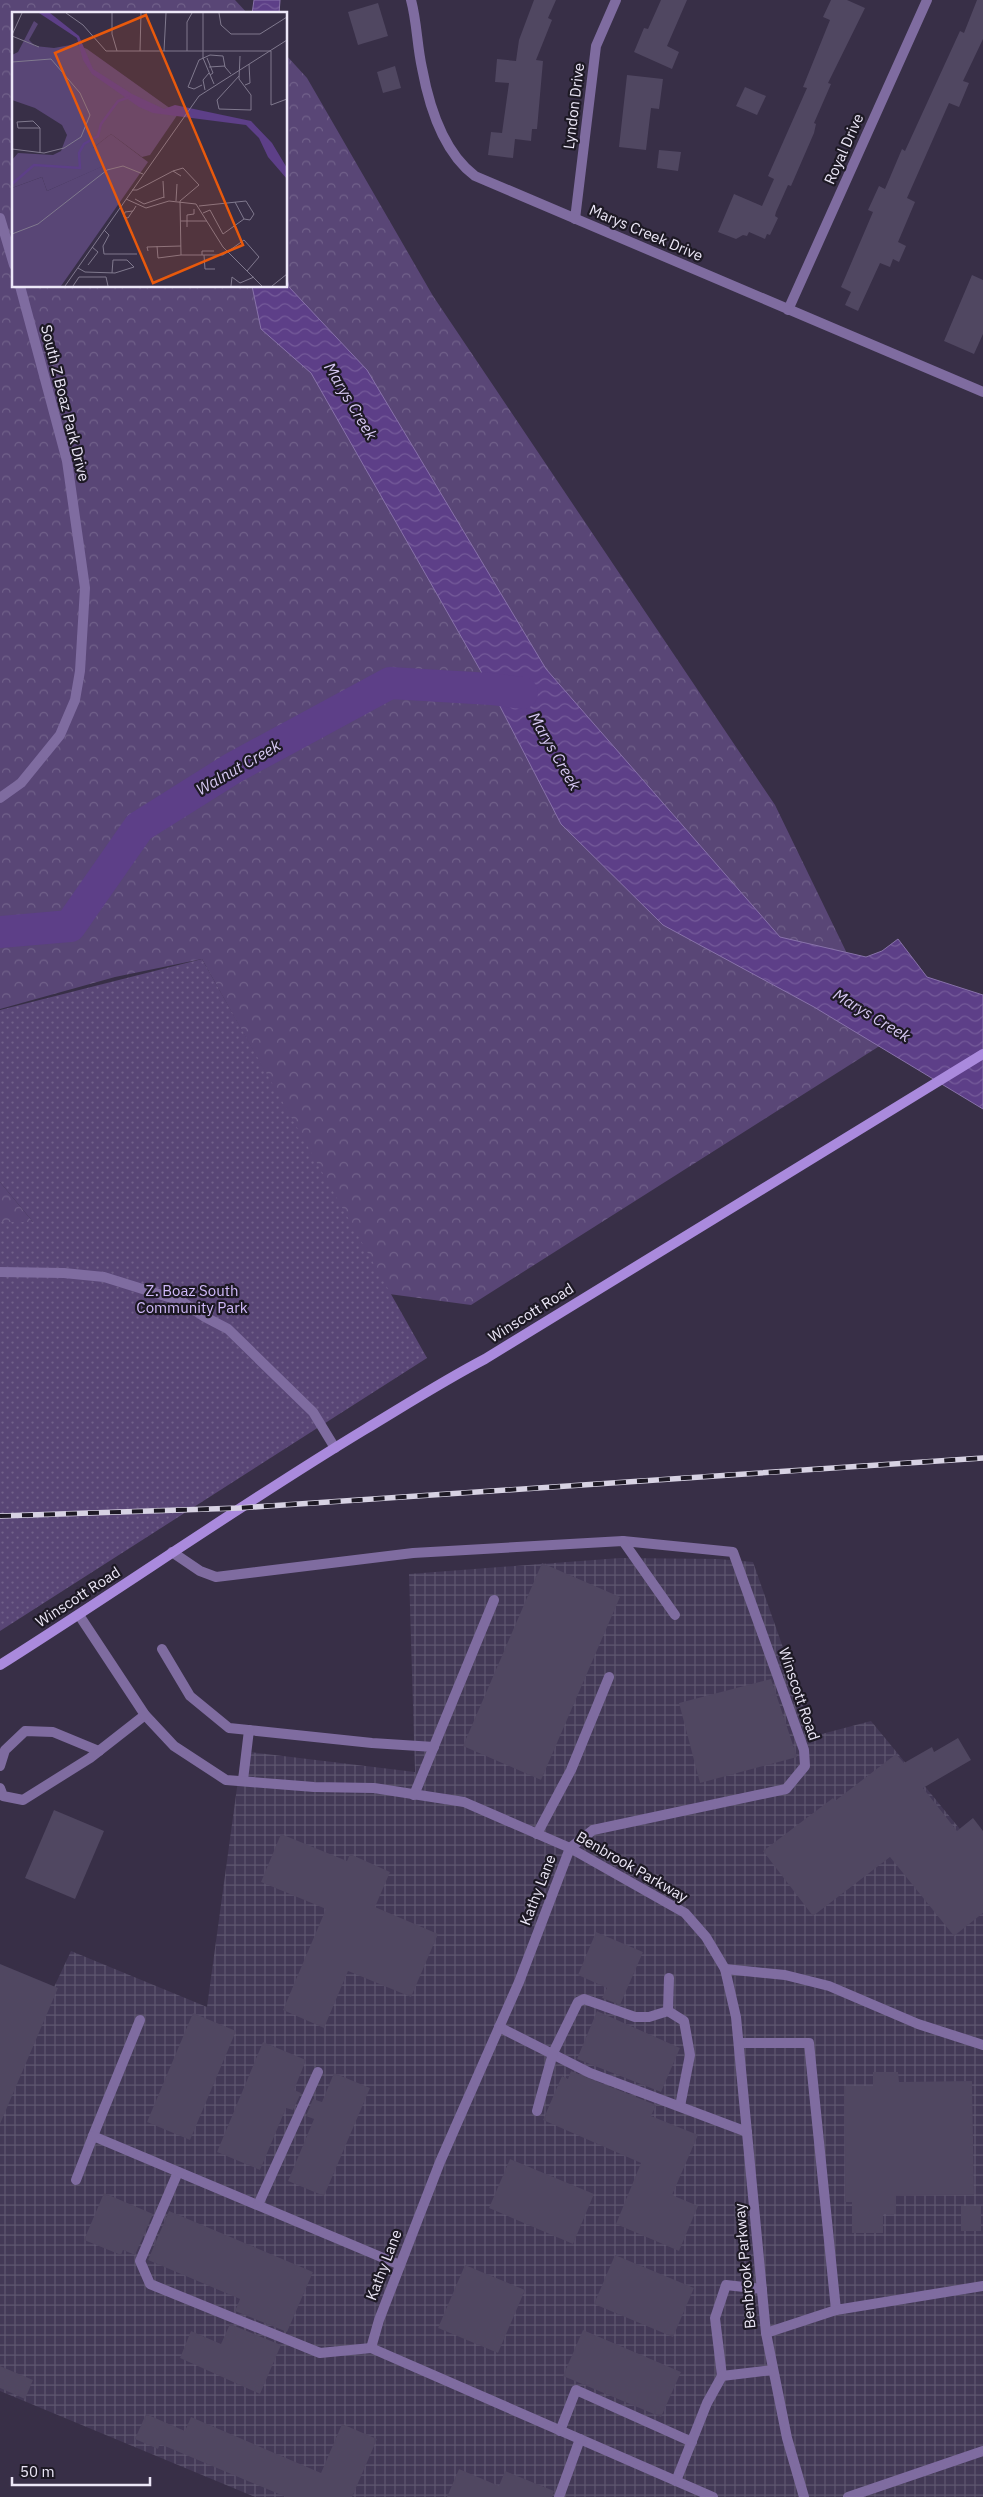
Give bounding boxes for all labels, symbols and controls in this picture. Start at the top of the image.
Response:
inset map [12,12,288,288]
street label: Lyndon Drive [559,62,588,150]
street label: Royal Drive [820,110,868,187]
street label: Marys Creek Drive [587,200,706,265]
street label: South Z Boaz Park Drive [37,323,94,483]
water label: Marys Creek [320,359,382,444]
water label: Marys Creek [525,708,586,794]
water label: Walnut Creek [192,734,284,799]
water label: Marys Creek [830,984,915,1046]
street label: Winscott Road [484,1279,577,1346]
park label: Z. Boaz South Community Park [136,1281,248,1317]
street label: Winscott Road [32,1562,124,1631]
street label: Winscott Road [775,1645,824,1743]
street label: Benbrook Parkway [573,1827,692,1907]
street label: Kathy Lane [515,1852,560,1928]
street label: Benbrook Parkway [729,2202,759,2330]
street label: Kathy Lane [361,2227,406,2303]
scale bar [12,2454,150,2486]
text: 50 m [20,2462,55,2481]

